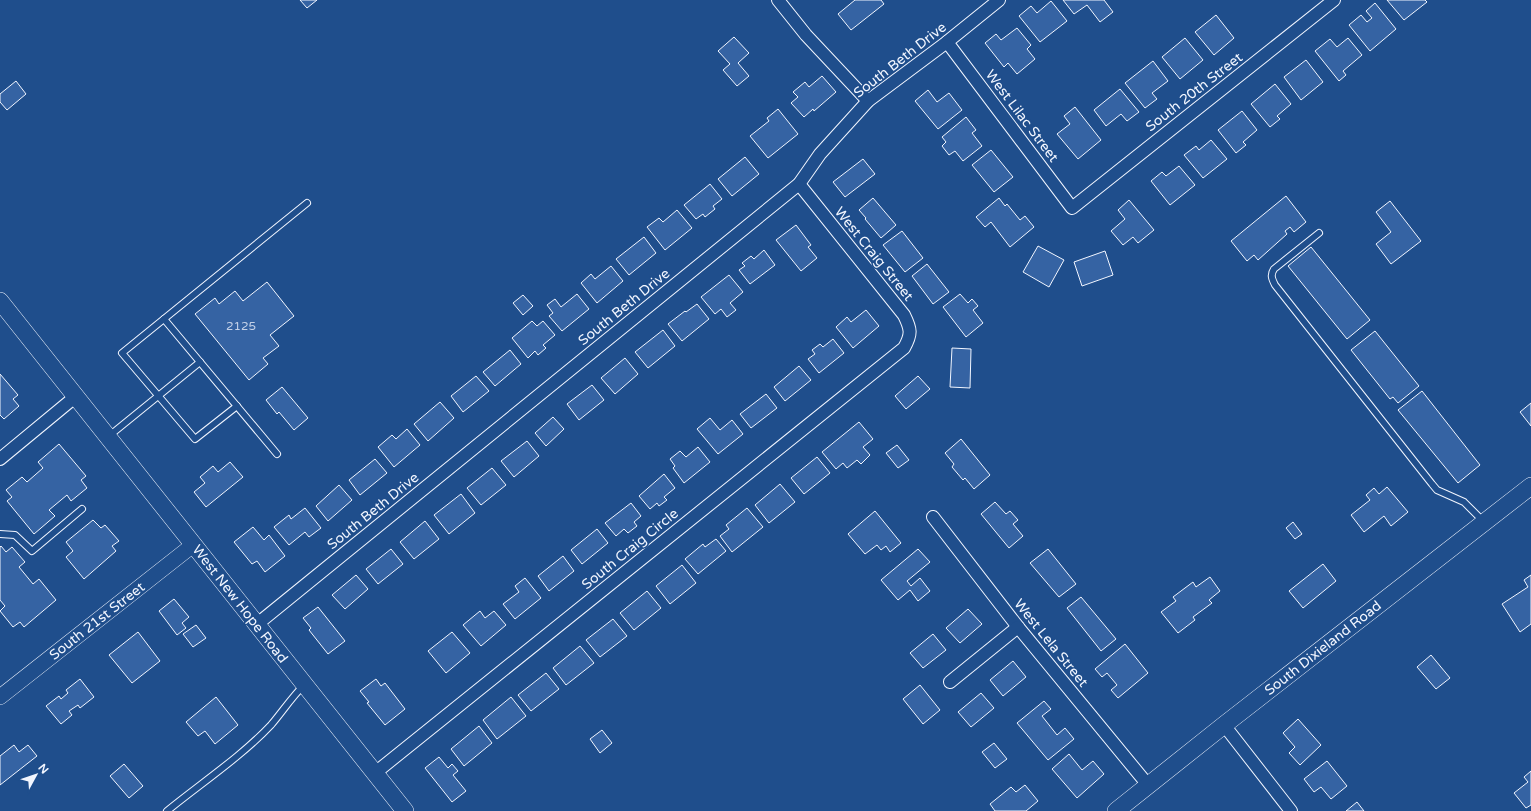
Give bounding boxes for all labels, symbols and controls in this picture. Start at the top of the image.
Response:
street label: South Beth Drive [850,19,950,101]
street label: South 20th Street [1142,48,1246,135]
street label: West Lilac Street [982,67,1063,166]
street label: West Craig Street [831,204,917,305]
street label: South Beth Drive [575,265,673,349]
house number: 2125 [226,319,256,333]
street label: South Beth Drive [324,469,422,553]
street label: South Craig Circle [578,505,682,593]
street label: West New Hope Road [189,542,291,666]
street label: South 21st Street [46,578,149,664]
street label: West Lela Street [1010,596,1092,691]
street label: South Dixieland Road [1261,597,1385,699]
north arrow [16,755,56,795]
text: N [35,761,51,776]

